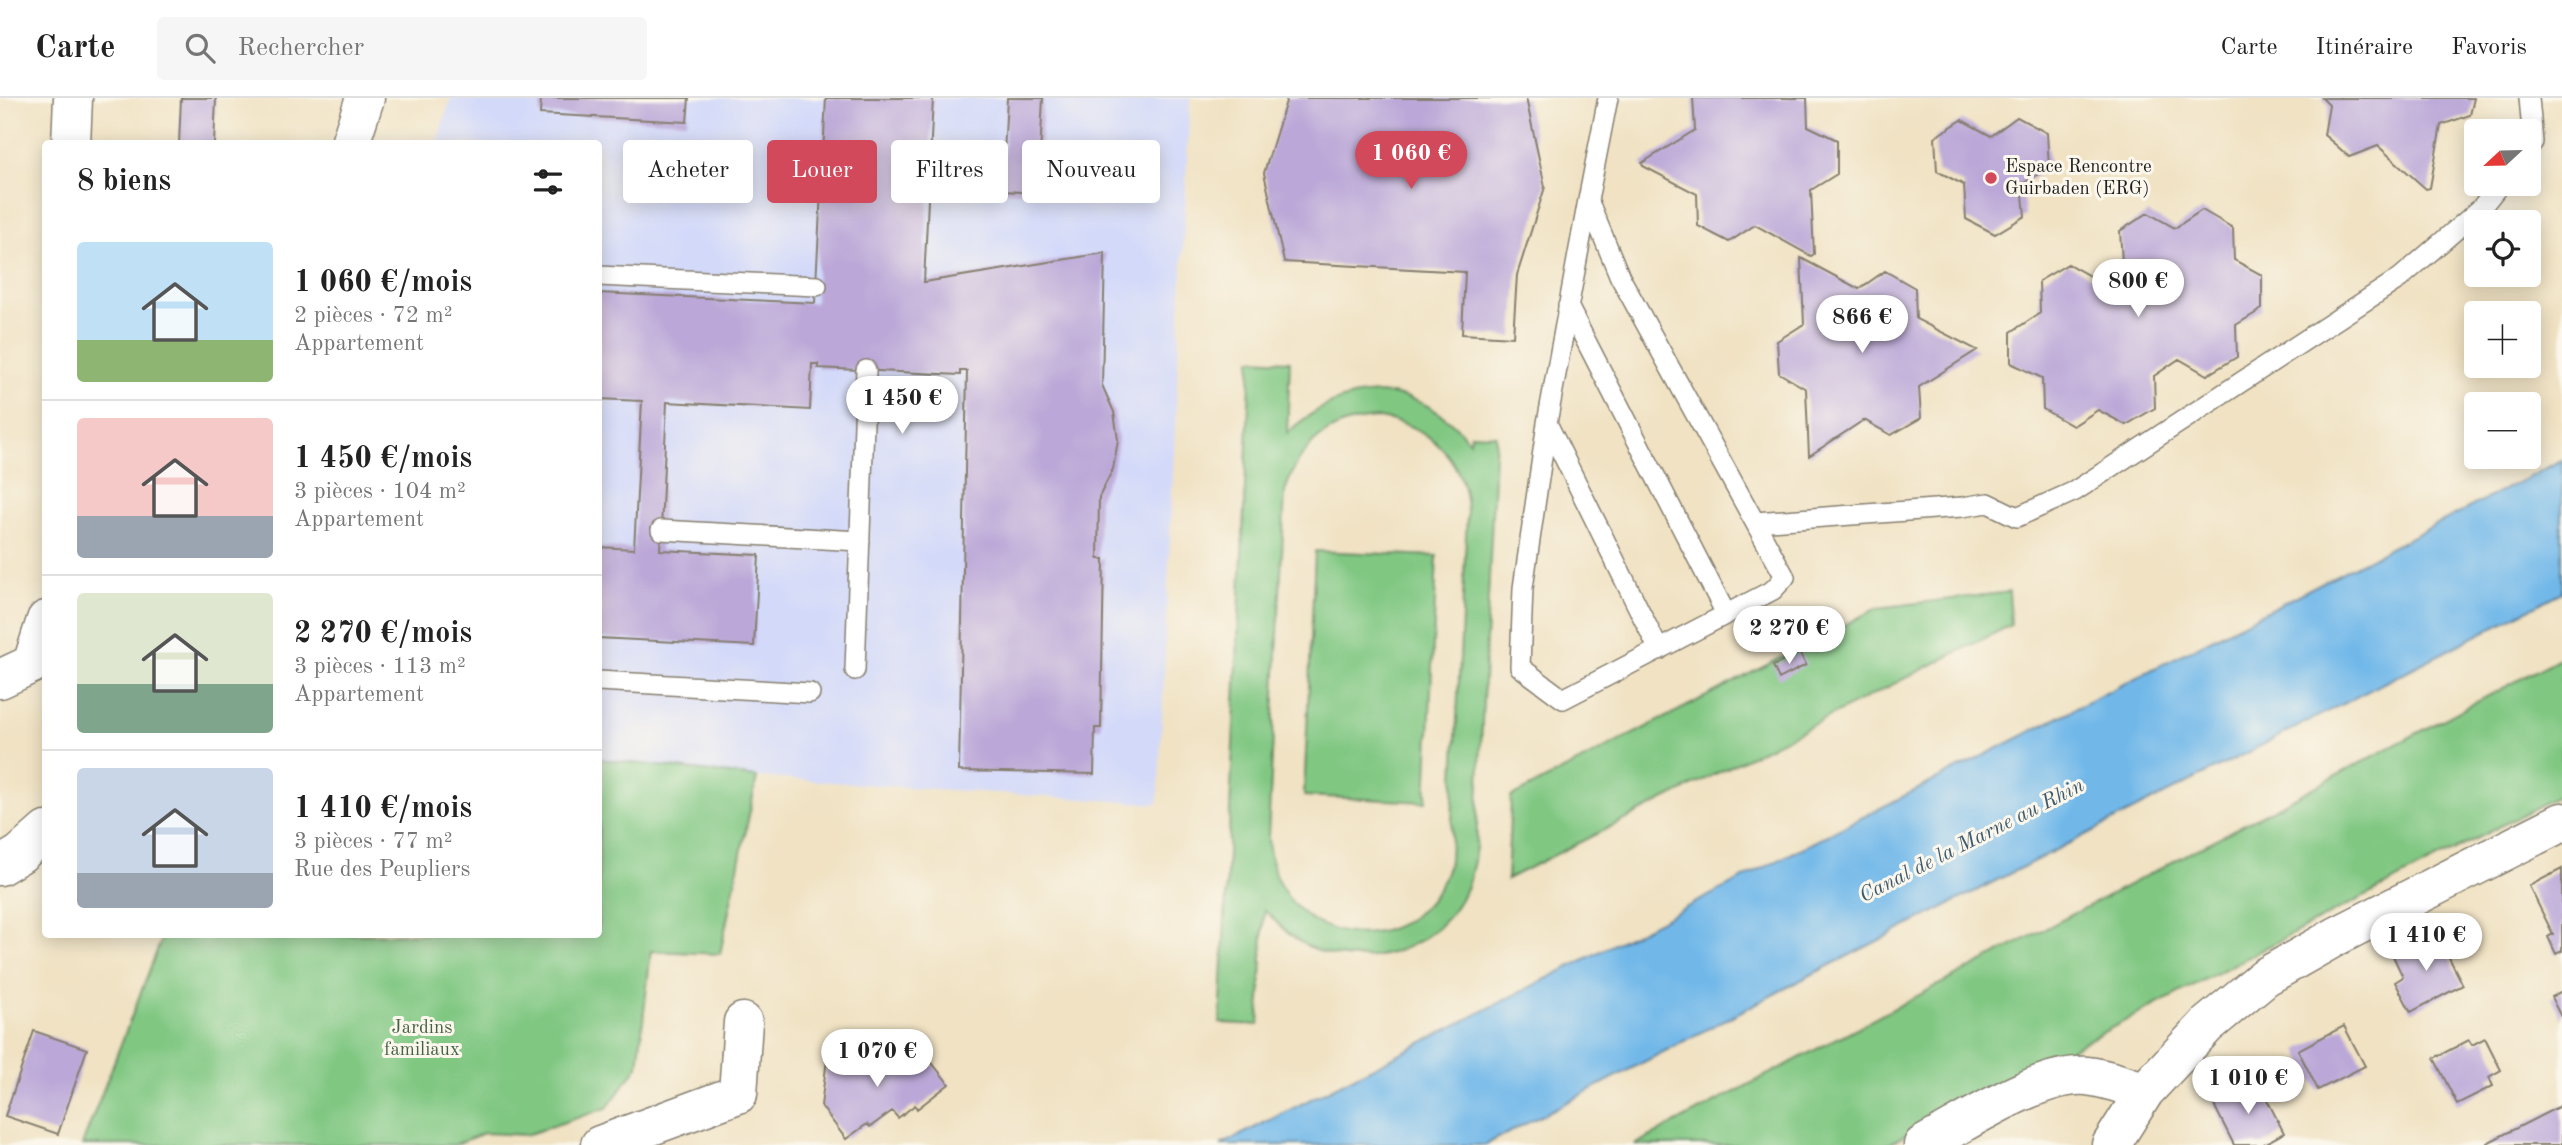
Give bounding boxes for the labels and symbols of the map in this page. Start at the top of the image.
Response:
north arrow [2464,119,2541,196]
pin: 1 060 € [1346,132,1476,191]
place label: Espace Rencontre Guirbaden (ERG) [2005,158,2152,199]
marker: Espace Rencontre Guirbaden (ERG) [1983,170,1999,186]
pin: 800 € [2089,260,2187,319]
pin: 866 € [1813,296,1911,355]
pin: 1 450 € [837,376,967,436]
pin: 2 270 € [1724,606,1854,666]
water label: Canal de la Marne au Rhin [1856,775,2088,907]
pin: 1 410 € [2361,914,2491,973]
park label: Jardins familiaux [384,1019,460,1060]
pin: 1 070 € [812,1030,942,1089]
pin: 1 010 € [2183,1056,2313,1116]

